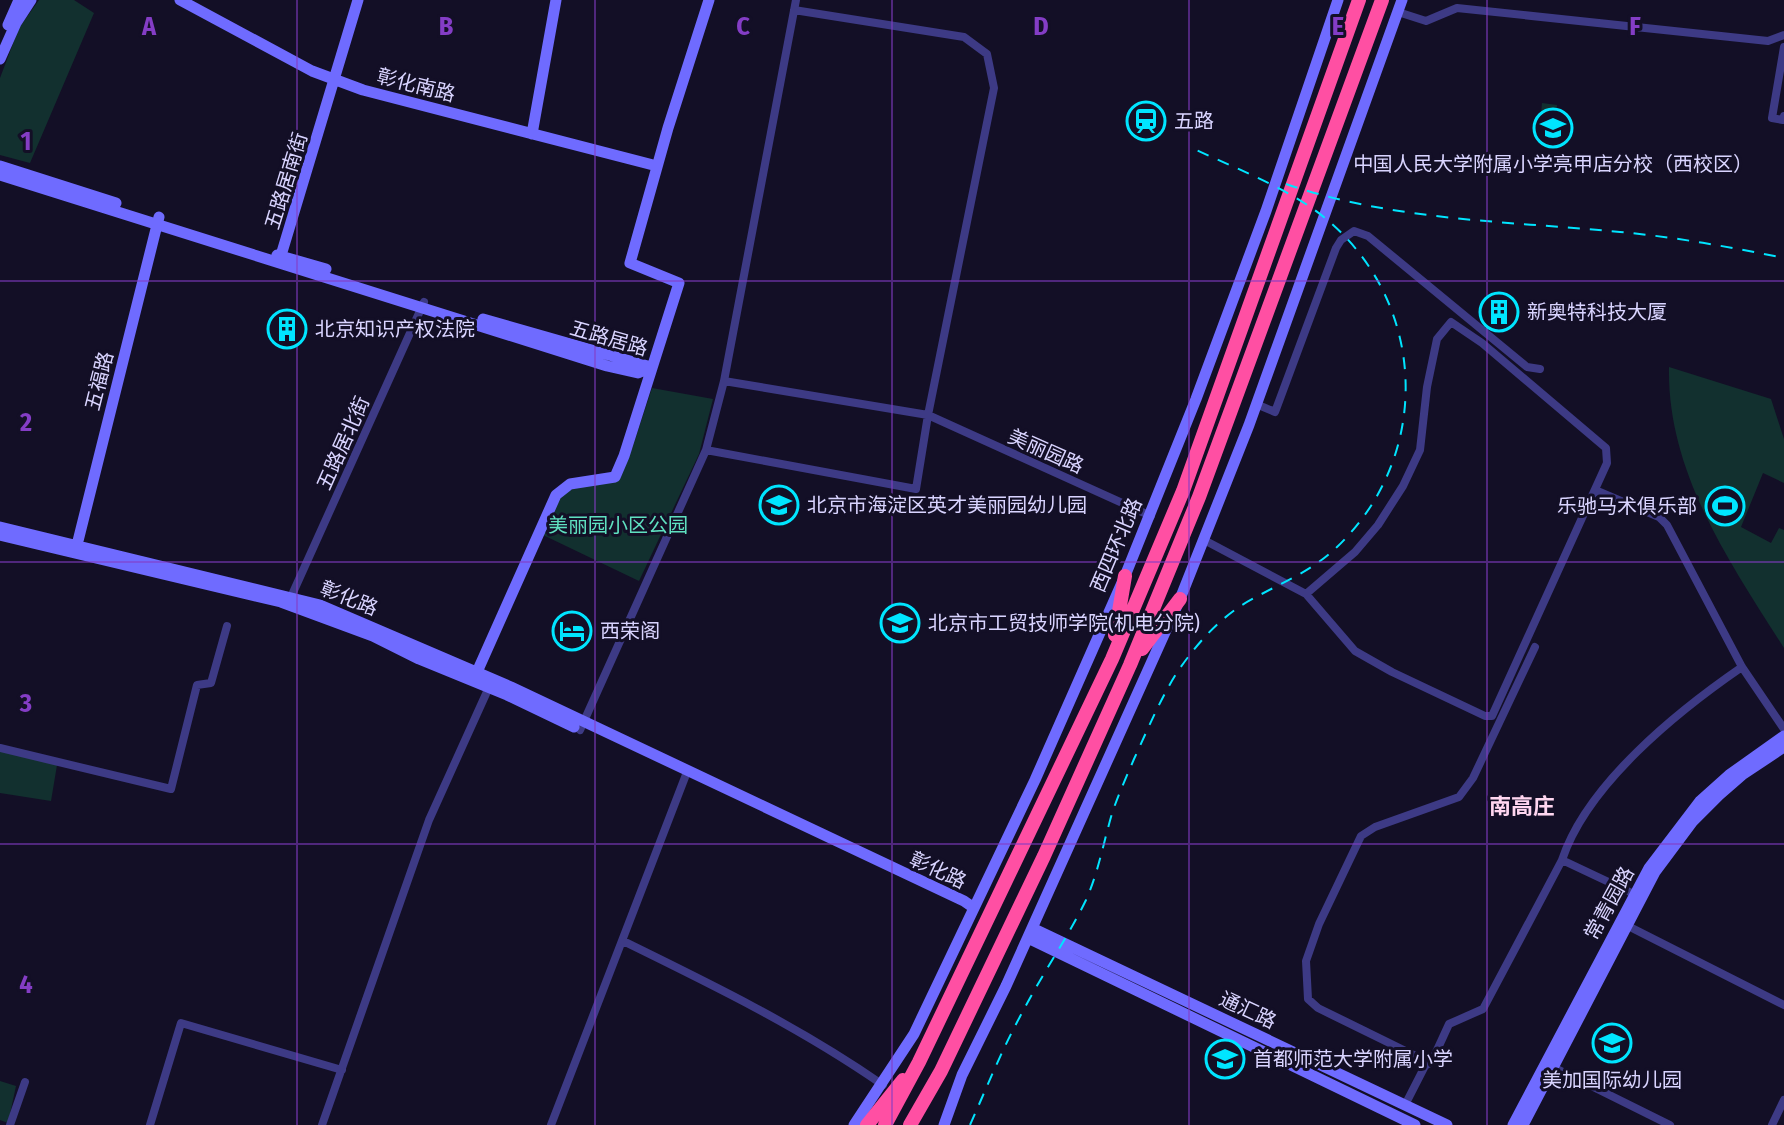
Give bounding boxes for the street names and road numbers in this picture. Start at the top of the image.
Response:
street label: 彰化南路 [374,64,458,106]
street label: 五路居南街 [260,130,312,232]
street label: 五路居路 [567,315,651,361]
street label: 五福路 [80,349,118,413]
street label: 五路居北街 [312,392,374,494]
street label: 美丽园路 [1005,424,1087,478]
street label: 西四环北路 [1085,494,1147,596]
street label: 彰化路 [317,576,381,620]
street label: 彰化路 [906,846,970,894]
street label: 常青园路 [1579,862,1639,944]
street label: 通汇路 [1216,986,1280,1034]

